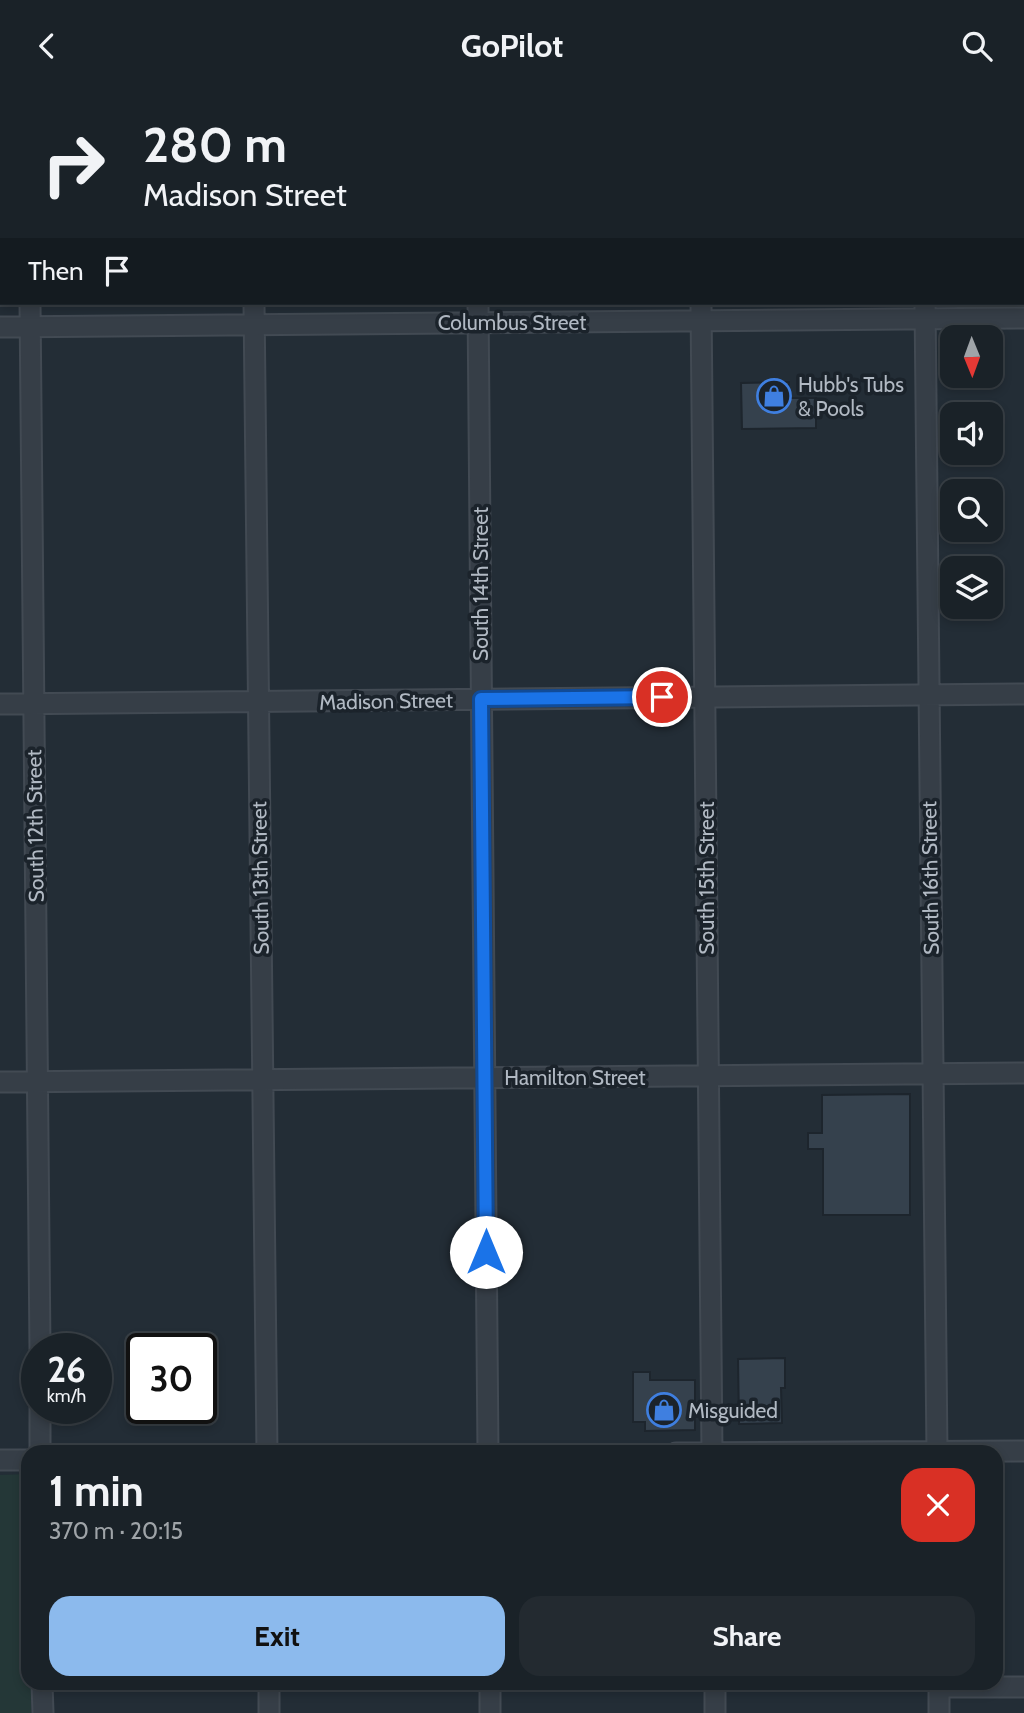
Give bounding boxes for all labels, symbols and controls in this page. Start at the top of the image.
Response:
text: GoPilot [461,26,563,65]
icon: back [28,27,66,65]
icon: search [958,27,996,65]
text: 280 m [143,115,287,174]
icon: right [28,119,119,210]
text: Madison Street [143,175,347,214]
icon: arrive [98,252,136,290]
text: Then [28,255,84,287]
street label: Columbus Street [438,310,586,335]
north arrow [940,325,1003,389]
map controls [940,325,1003,619]
place label: Hubb's Tubs & Pools [798,372,904,421]
shop icon: Hubb's Tubs & Pools [755,377,793,415]
button: sound [940,402,1003,465]
button: search [940,479,1003,542]
street label: South 14th Street [468,507,493,661]
button: layers [940,556,1003,619]
pin [632,667,692,727]
icon: arrive [643,678,681,716]
street label: Madison Street [319,687,453,715]
street label: South 12th Street [21,749,49,903]
street label: South 13th Street [246,801,274,955]
street label: South 15th Street [694,801,719,955]
street label: South 16th Street [916,801,944,955]
street label: Hamilton Street [504,1065,646,1090]
position arrow [449,1215,523,1289]
speed limit sign: 30 [126,1333,217,1424]
text: 26 [47,1348,86,1391]
text: km/h [47,1385,86,1407]
shop icon: Misguided [645,1391,683,1429]
place label: Misguided [688,1398,778,1423]
text: 1 min [49,1465,144,1517]
button: close [901,1468,975,1542]
text: 370 m · 20:15 [49,1517,183,1545]
button: Exit [49,1596,505,1676]
button: Share [519,1596,975,1676]

